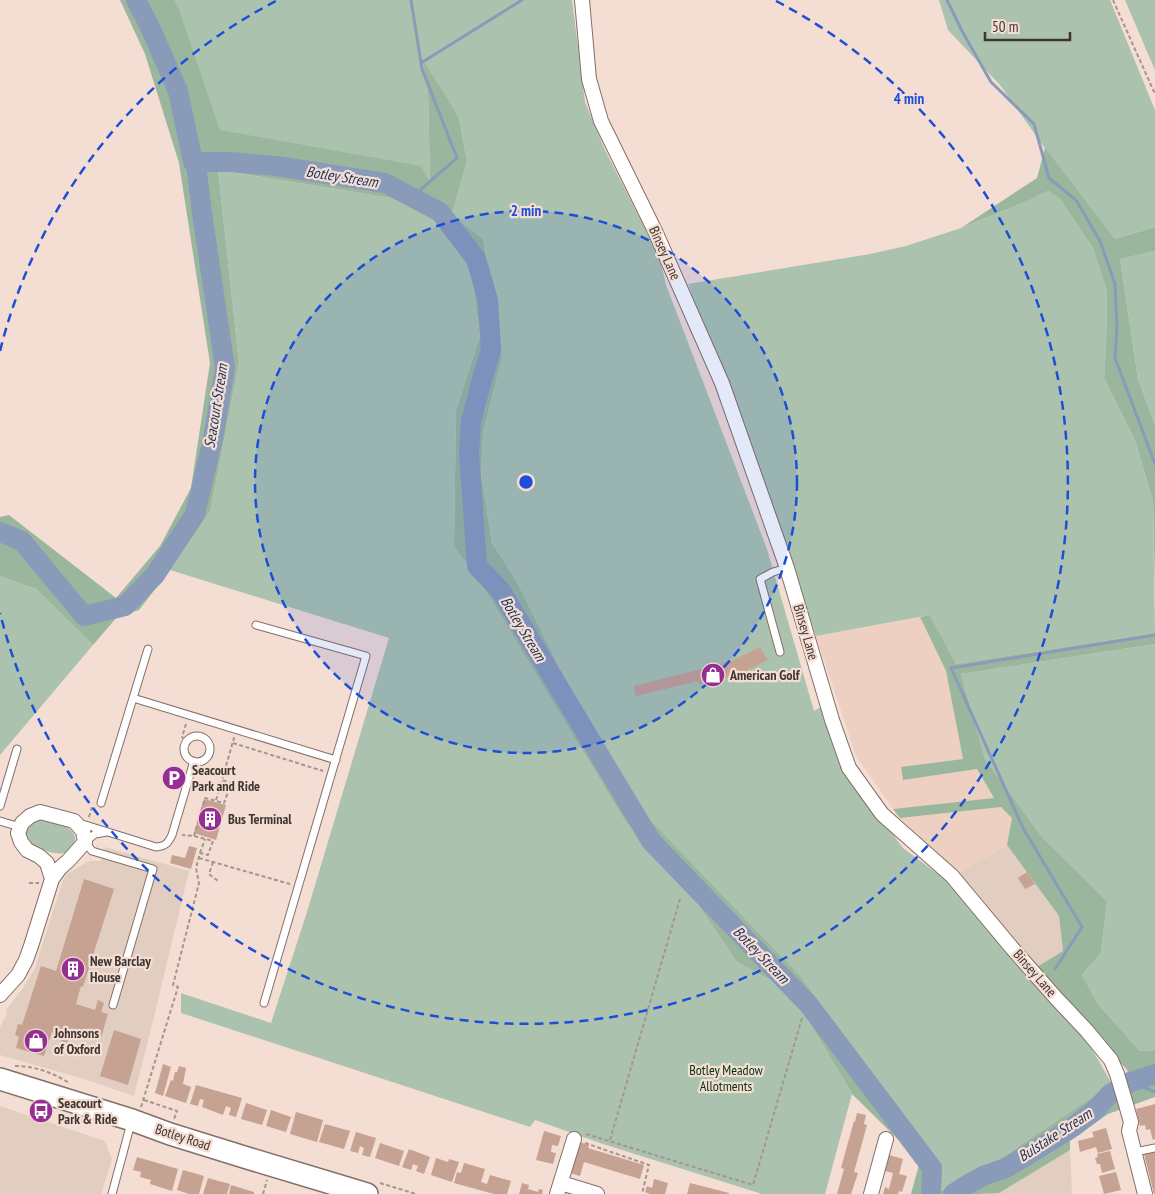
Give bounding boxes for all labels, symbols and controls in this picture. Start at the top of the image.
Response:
scale bar [985,10,1070,42]
text: 50 m [992,17,1018,36]
text: 4 min [894,89,924,108]
water label: Botley Stream [305,161,380,192]
text: 2 min [511,201,541,220]
street label: Binsey Lane [645,223,685,283]
water label: Seacourt Stream [199,361,232,449]
centre of rings [517,473,535,491]
water label: Botley Stream [497,593,551,666]
street label: Binsey Lane [789,602,823,662]
shop icon: American Golf [700,662,726,688]
place label: American Golf [729,666,801,684]
place label: Seacourt Park and Ride [192,761,260,795]
parking icon: Seacourt Park and Ride [161,765,187,791]
building icon: Bus Terminal [197,806,223,832]
place label: Bus Terminal [228,810,292,828]
water label: Botley Stream [729,922,794,988]
street label: Binsey Lane [1009,946,1061,1001]
place label: New Barclay House [90,952,151,986]
building icon: New Barclay House [60,956,86,982]
place label: Johnsons of Oxford [53,1024,100,1058]
shop icon: Johnsons of Oxford [23,1028,49,1054]
park label: Botley Meadow Allotments [689,1061,764,1095]
place label: Seacourt Park & Ride [58,1094,117,1128]
bus stop icon: Seacourt Park & Ride [28,1098,54,1124]
water label: Bulstake Stream [1014,1103,1096,1165]
street label: Botley Road [153,1120,213,1154]

